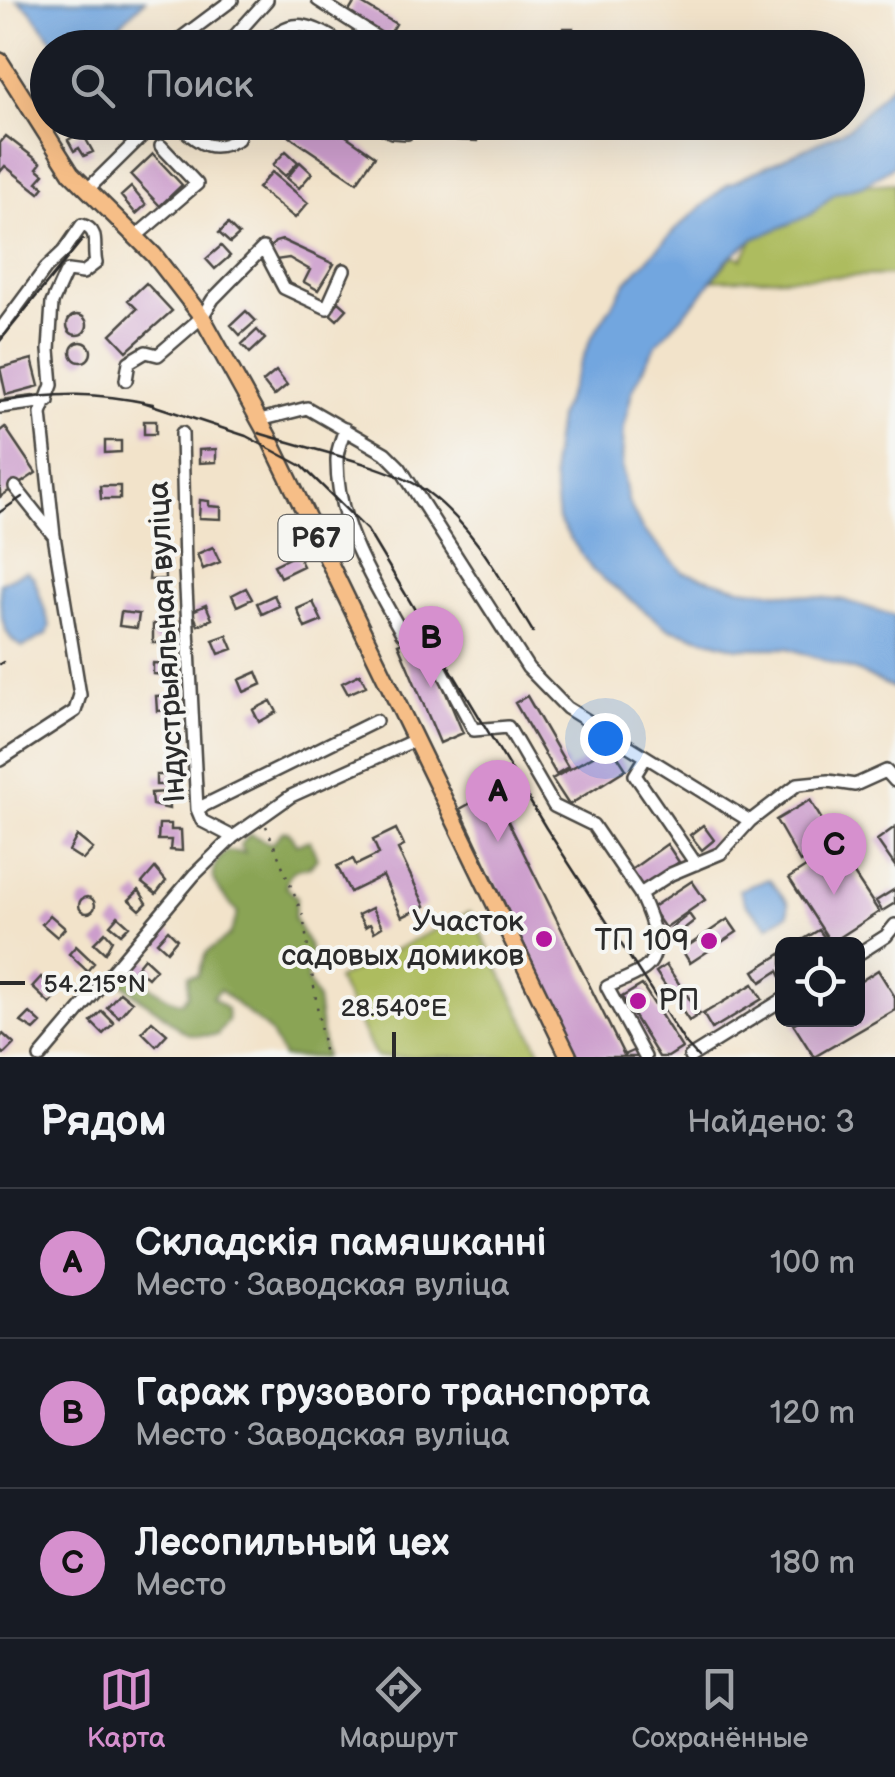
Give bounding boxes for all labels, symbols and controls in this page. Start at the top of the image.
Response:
search box [30,30,865,140]
icon: search [65,58,120,113]
text: Поиск [145,63,253,108]
street label: Індустрыяльная вуліца [141,480,193,804]
road number: Р67 [278,515,354,561]
pin: B [398,606,464,688]
your location [580,713,631,764]
pin: A [466,760,530,842]
pin: C [802,812,866,895]
place label: Участок садовых домиков [282,904,524,974]
place label: ТП 109 [594,923,689,959]
marker: Участок садовых домиков [533,928,555,950]
marker: ТП 109 [698,930,720,952]
map controls [775,937,865,1027]
button: locate [775,937,865,1027]
text: 54.215°N [44,969,146,1000]
place label: РП [658,983,699,1019]
marker: РП [627,990,649,1012]
text: 28.540°E [341,993,447,1024]
text: Рядом [40,1097,167,1148]
text: Найдено: 3 [687,1103,855,1142]
text: Складскія памяшканні [135,1221,547,1266]
text: A [63,1244,82,1283]
text: 100 m [770,1244,855,1283]
text: Место · Заводская вуліца [135,1266,510,1305]
text: Гараж грузового транспорта [135,1371,650,1416]
text: B [61,1394,84,1433]
text: 120 m [770,1394,855,1433]
text: Место · Заводская вуліца [135,1416,510,1455]
text: Лесопильный цех [135,1521,449,1566]
text: C [61,1544,84,1583]
text: 180 m [770,1544,855,1583]
text: Место [135,1566,226,1605]
tab: Карта [87,1662,166,1755]
tab: Маршрут [339,1662,458,1755]
tab: Сохранённые [631,1662,808,1755]

